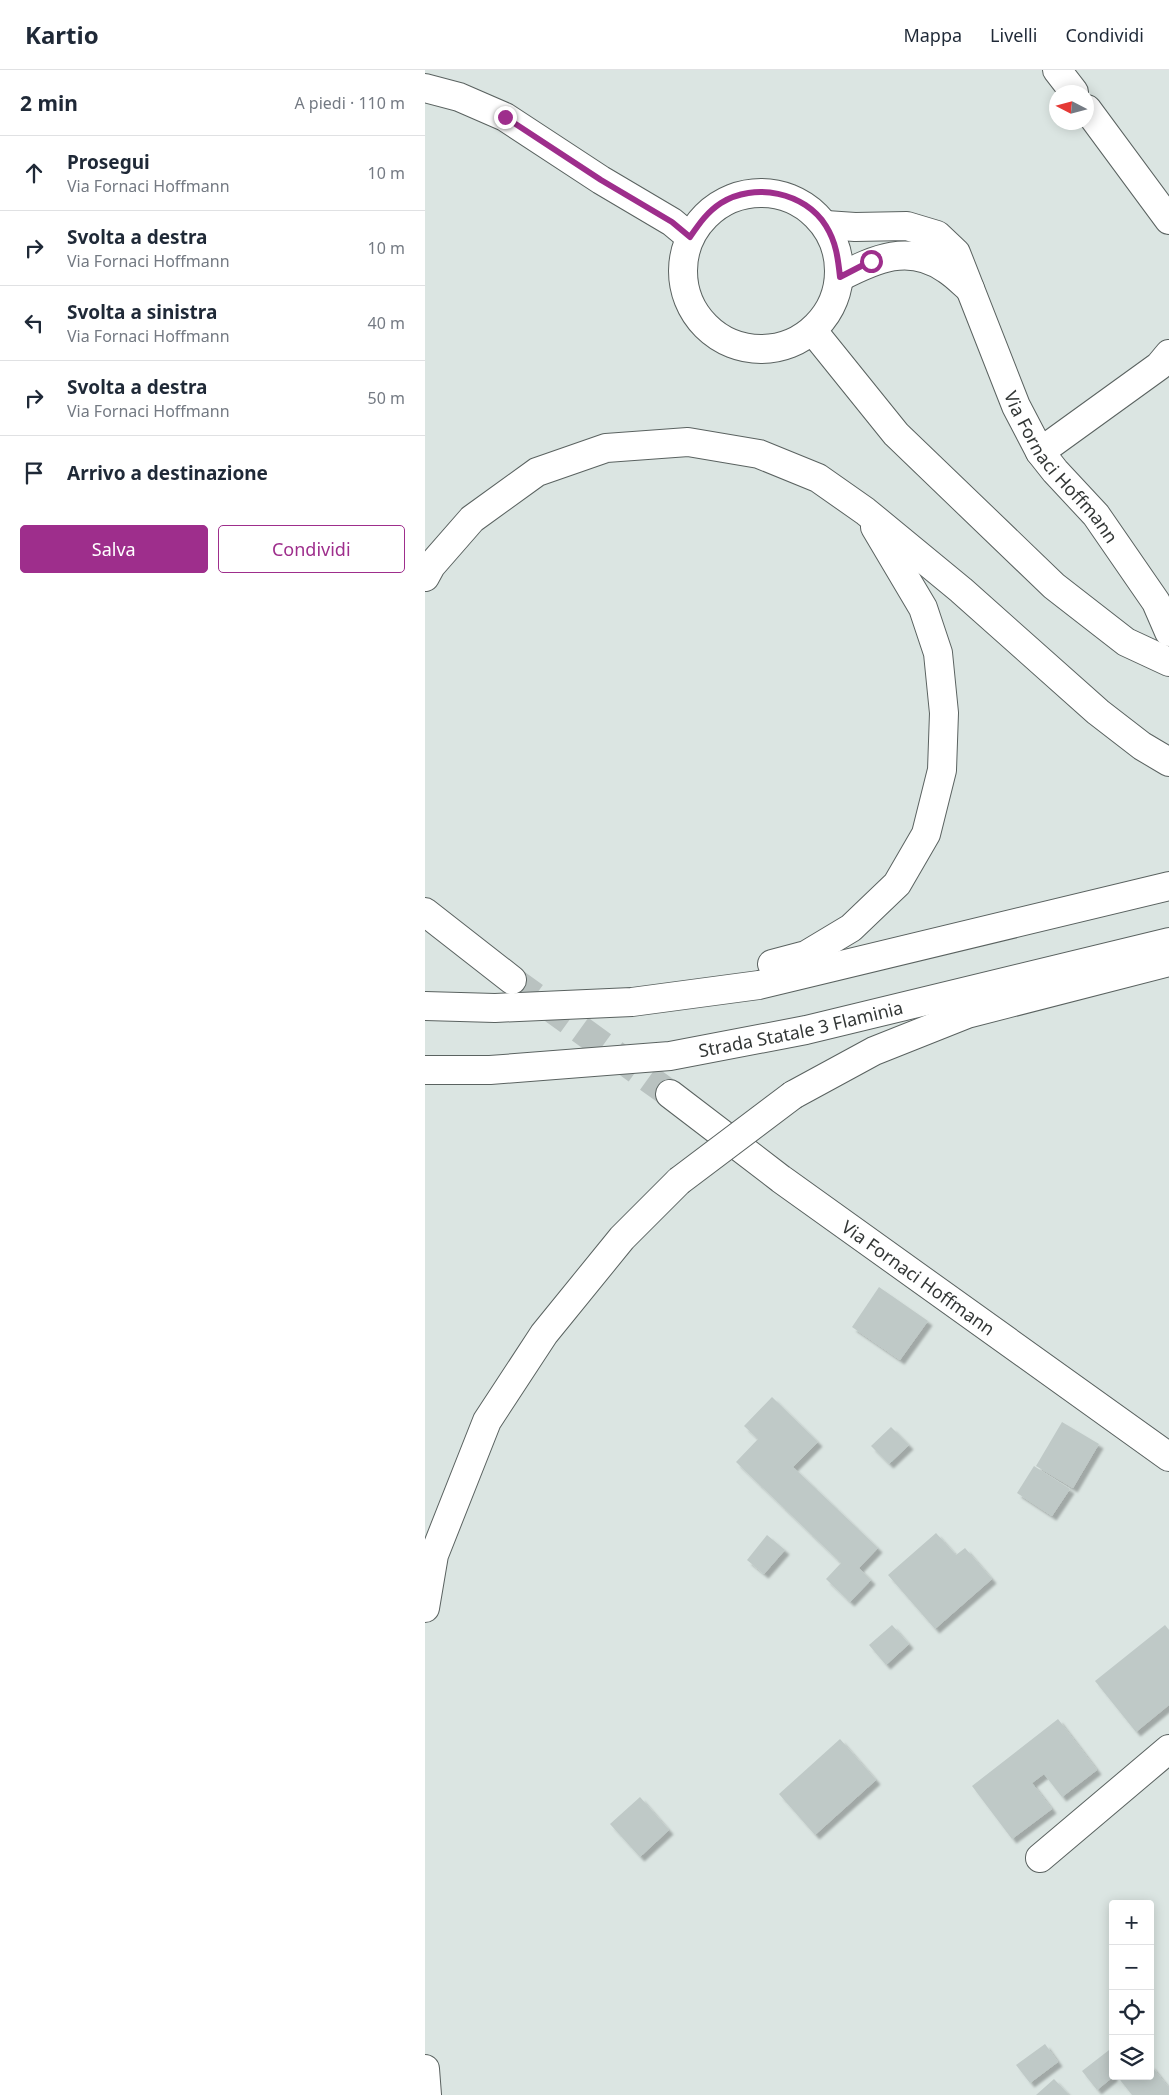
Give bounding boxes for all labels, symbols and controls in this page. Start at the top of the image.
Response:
text: Kartio [25,18,99,51]
text: Mappa [903,23,962,47]
text: Livelli [990,23,1037,47]
text: Condividi [1065,23,1144,47]
north arrow [1049,85,1094,130]
text: 2 min [20,89,78,117]
text: A piedi · 110 m [294,92,405,114]
route end [494,106,517,129]
text: Prosegui [67,149,150,175]
icon: ahead [20,159,48,187]
text: 10 m [368,162,405,184]
text: Via Fornaci Hoffmann [67,175,230,197]
text: Svolta a destra [67,224,207,250]
icon: right [20,234,48,262]
text: 10 m [368,237,405,259]
text: Via Fornaci Hoffmann [67,250,230,272]
route start [860,250,883,273]
text: Svolta a sinistra [67,299,217,325]
icon: left [20,309,48,337]
text: 40 m [368,312,405,334]
text: Via Fornaci Hoffmann [67,325,230,347]
text: Svolta a destra [67,374,207,400]
icon: right [20,384,48,412]
text: 50 m [368,387,405,409]
street label: Via Fornaci Hoffmann [999,387,1124,548]
text: Via Fornaci Hoffmann [67,400,230,422]
icon: arrive [20,459,48,487]
text: Arrivo a destinazione [67,460,268,486]
button: Salva [20,525,208,573]
button: Condividi [218,525,405,573]
street label: Strada Statale 3 Flaminia [696,995,905,1062]
street label: Via Fornaci Hoffmann [837,1215,1000,1341]
map controls [1109,1900,1154,2080]
button: + [1109,1900,1154,1945]
button: − [1109,1945,1154,1990]
button: locate [1109,1990,1154,2035]
button: layers [1109,2035,1154,2080]

